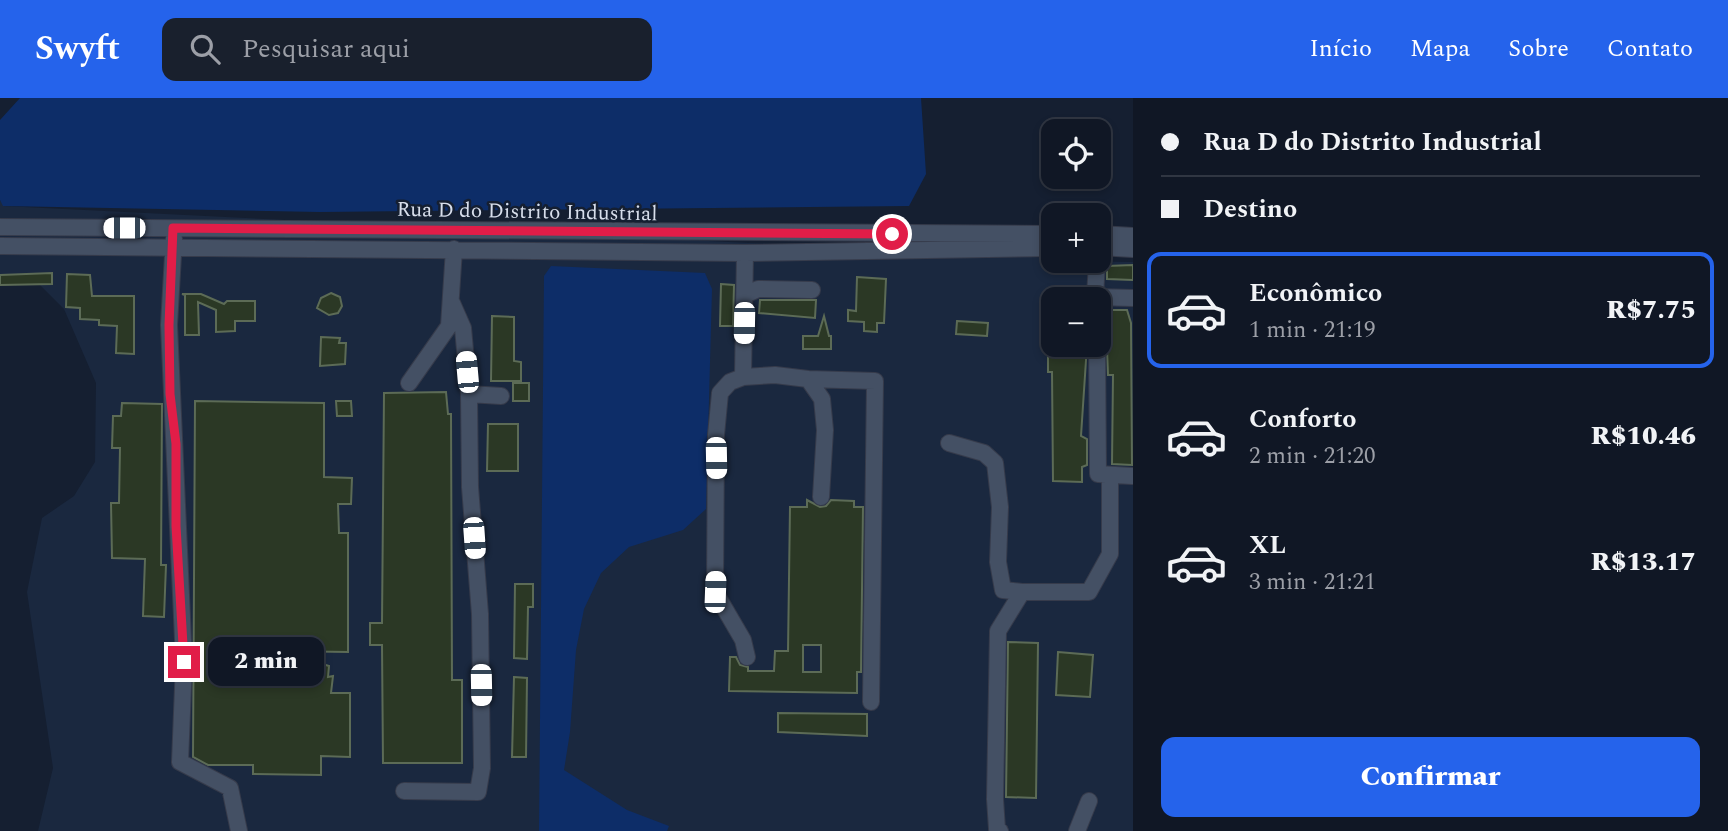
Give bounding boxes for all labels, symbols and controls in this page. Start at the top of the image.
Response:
search box [162,18,652,81]
text: Swyft [35,24,120,74]
text: Pesquisar aqui [242,29,410,69]
icon: search [186,30,224,68]
text: Início [1309,31,1372,67]
text: Mapa [1410,31,1470,67]
text: Sobre [1508,31,1569,67]
text: Contato [1607,31,1693,67]
map controls [1041,119,1111,357]
button: locate [1041,119,1111,189]
text: Rua D do Distrito Industrial [1203,122,1542,162]
text: Destino [1203,189,1297,229]
street label: Rua D do Distrito Industrial [396,194,658,230]
button: + [1041,203,1111,273]
car [104,218,146,239]
route start [876,218,908,250]
text: Econômico [1249,273,1382,313]
icon: car [1165,279,1228,342]
button: − [1041,287,1111,357]
text: R$7.75 [1606,290,1696,330]
car [734,302,755,344]
text: 1 min · 21:19 [1249,313,1376,348]
car [455,350,480,394]
text: Conforto [1249,399,1357,439]
icon: car [1165,405,1228,468]
text: R$10.46 [1591,416,1696,456]
car [706,437,727,479]
text: 2 min · 21:20 [1249,439,1376,474]
car [463,516,486,560]
text: XL [1249,525,1286,565]
icon: car [1165,531,1228,594]
text: R$13.17 [1591,542,1696,582]
text: 3 min · 21:21 [1249,565,1376,600]
car [704,571,727,613]
callout: 2 min [208,638,324,686]
text: 2 min [234,644,298,679]
route end [168,646,200,678]
car [471,664,492,706]
button: Confirmar [1161,737,1700,817]

